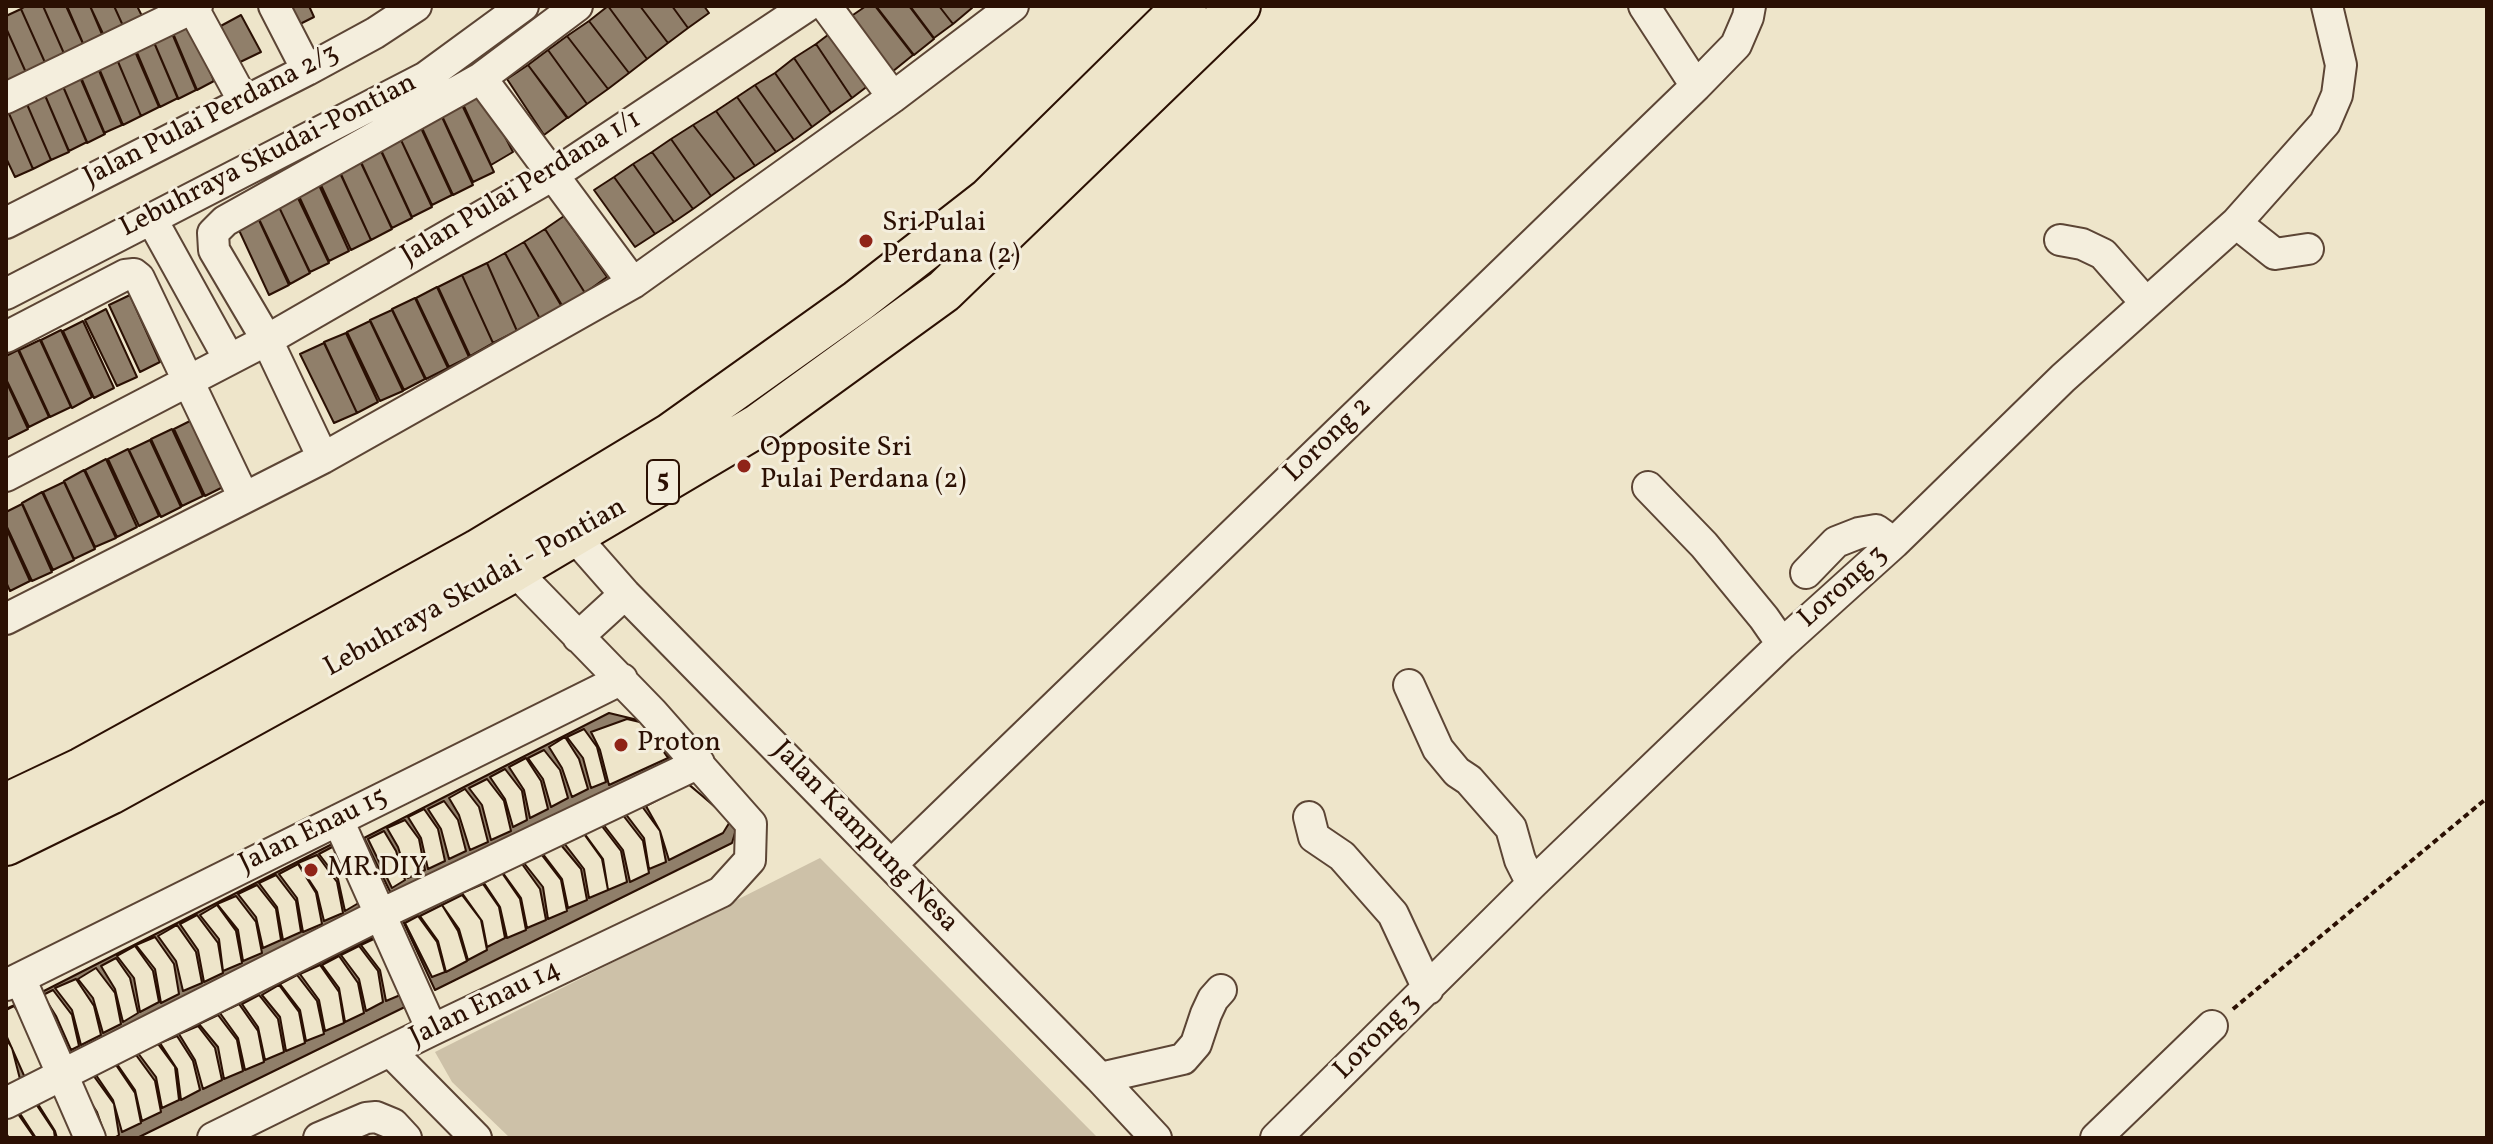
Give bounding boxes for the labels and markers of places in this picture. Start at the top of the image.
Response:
place label: Sri Pulai Perdana (2) [882,208,1020,274]
marker: Sri Pulai Perdana (2) [857,232,875,250]
place label: Opposite Sri Pulai Perdana (2) [760,433,966,499]
marker: Opposite Sri Pulai Perdana (2) [735,457,753,475]
place label: Proton [637,728,721,762]
marker: Proton [612,736,630,754]
place label: MR.DIY [327,853,427,887]
marker: MR.DIY [302,861,320,879]

